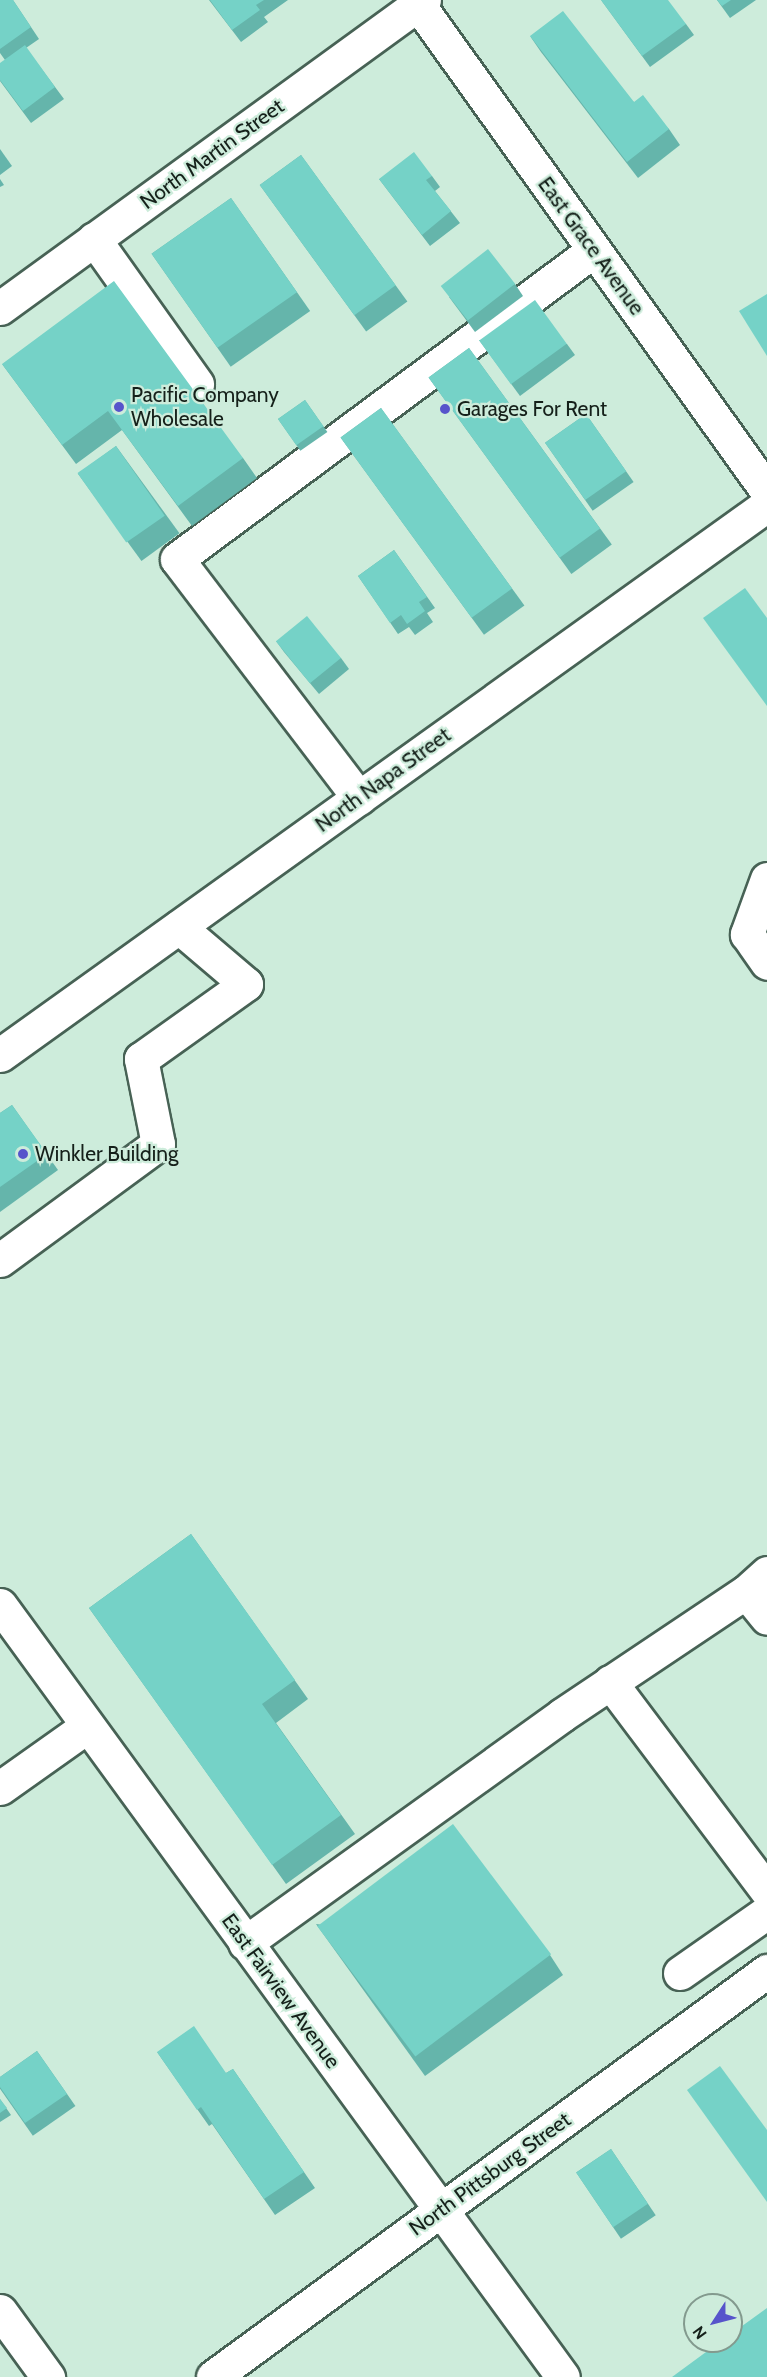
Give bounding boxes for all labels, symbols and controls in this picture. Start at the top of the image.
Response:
street label: North Martin Street [135,93,289,215]
street label: East Grace Avenue [533,172,649,320]
place label: Pacific Company Wholesale [131,382,279,432]
place label: Garages For Rent [457,396,607,422]
marker: Pacific Company Wholesale [112,400,126,414]
marker: Garages For Rent [438,402,452,416]
street label: North Napa Street [310,722,456,838]
place label: Winkler Building [35,1141,178,1167]
marker: Winkler Building [16,1147,30,1161]
street label: East Fairview Avenue [216,1909,346,2073]
street label: North Pittsburg Street [404,2107,576,2241]
north arrow [683,2293,743,2353]
text: N [689,2323,711,2343]

